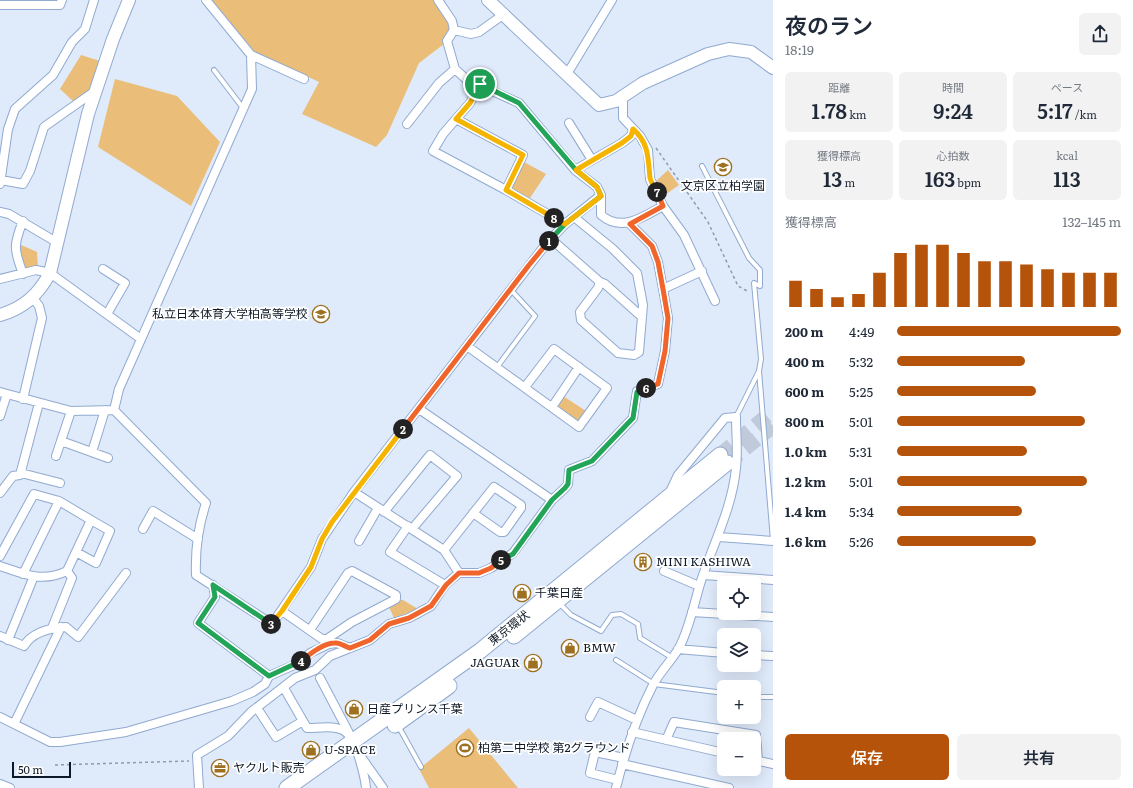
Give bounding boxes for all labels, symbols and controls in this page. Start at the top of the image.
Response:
text: 夜のラン [785,8,873,41]
button: share [1079,13,1121,55]
text: 18:19 [785,40,814,59]
pin [463,67,497,101]
icon: arrive [469,73,491,95]
text: 距離 [828,79,850,95]
text: 時間 [942,79,964,95]
text: ペース [1051,79,1083,95]
text: 1.78 [812,95,847,125]
text: 9:24 [933,95,973,125]
text: 5:17 [1037,95,1073,125]
text: km [847,106,867,122]
text: /km [1073,106,1097,122]
text: 獲得標高 [817,147,861,163]
text: 心拍数 [937,147,970,163]
text: kcal [1056,147,1078,163]
school or university icon: 文京区立柏学園 [713,157,733,177]
text: 13 [823,163,842,193]
text: 163 [925,163,955,193]
text: 113 [1053,163,1081,193]
text: m [842,174,855,190]
text: bpm [955,174,981,190]
place label: 文京区立柏学園 [681,176,765,194]
pin: 7 [647,182,667,202]
text: 7 [654,184,660,200]
pin: 8 [544,208,564,228]
text: 8 [551,210,557,226]
text: 獲得標高 [785,212,837,231]
text: 132–145 m [1062,212,1121,231]
pin: 1 [539,231,559,251]
text: 1 [547,233,551,249]
place label: 私立日本体育大学柏高等学校 [152,304,308,322]
school or university icon: 私立日本体育大学柏高等学校 [311,304,331,324]
text: 200 m [785,322,824,341]
text: 4:49 [849,322,874,341]
text: 400 m [785,352,824,371]
text: 5:32 [849,352,873,371]
pin: 6 [636,378,656,398]
text: 6 [643,380,649,396]
text: 600 m [785,382,824,401]
text: 5:25 [849,382,873,401]
text: 800 m [785,412,824,431]
text: 5:01 [849,412,873,431]
pin: 2 [393,419,413,439]
text: 2 [400,421,406,437]
text: 1.0 km [785,442,827,461]
text: 5:31 [849,442,872,461]
text: 1.2 km [785,472,826,491]
text: 5:01 [849,472,873,491]
text: 1.4 km [785,502,826,521]
text: 5:34 [849,502,874,521]
text: 1.6 km [785,532,827,551]
text: 5:26 [849,532,873,551]
pin: 5 [491,550,511,570]
text: 5 [498,552,504,568]
building icon: MINI KASHIWA [633,552,653,572]
place label: MINI KASHIWA [656,552,751,570]
map controls [717,576,761,776]
button: locate [717,576,761,620]
shop icon: 千葉日産 [512,583,532,603]
place label: 千葉日産 [535,583,583,601]
street label: 東京環状 [484,605,533,649]
pin: 3 [261,614,281,634]
text: 3 [268,616,274,632]
button: layers [717,628,761,672]
shop icon: BMW [560,638,580,658]
place label: BMW [583,638,616,656]
pin: 4 [291,651,311,671]
text: 4 [298,653,304,669]
place label: JAGUAR [470,653,520,671]
shop icon: JAGUAR [523,653,543,673]
button: + [717,680,761,724]
shop icon: 日産プリンス千葉 [344,699,364,719]
place label: 日産プリンス千葉 [367,699,463,717]
button: − [717,732,761,776]
button: 保存 [785,734,949,780]
button: 共有 [957,734,1121,780]
sports icon: 柏第二中学校 第2グラウンド [455,738,475,758]
place label: 柏第二中学校 第2グラウンド [478,738,631,756]
shop icon: U-SPACE [301,740,321,760]
place label: U-SPACE [324,740,376,758]
office icon: ヤクルト販売 [210,758,230,778]
place label: ヤクルト販売 [233,758,305,776]
scale bar [12,760,71,779]
text: 50 m [18,761,43,777]

